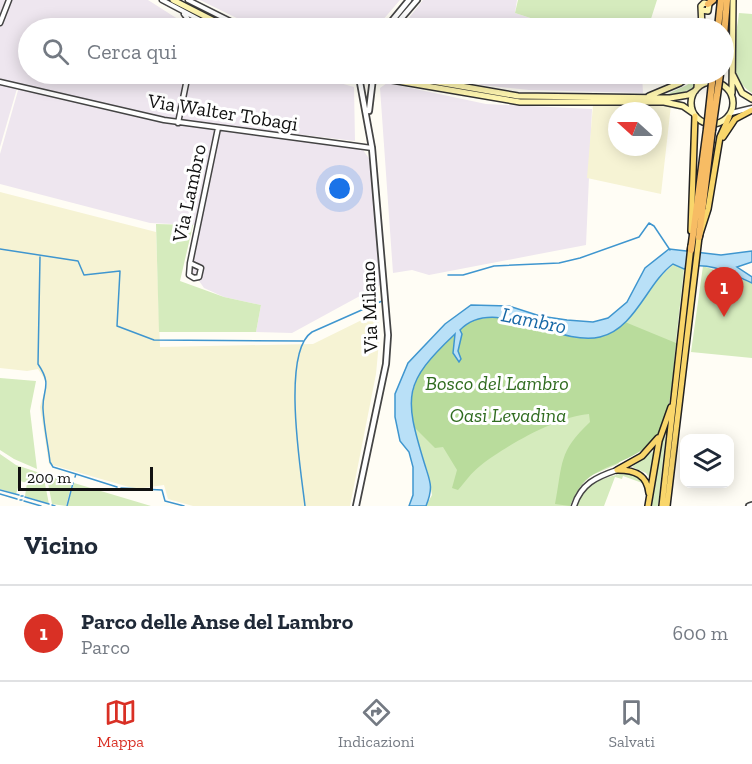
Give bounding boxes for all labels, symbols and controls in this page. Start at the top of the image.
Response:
search box [18,18,734,84]
icon: search [39,35,72,68]
text: Cerca qui [87,38,177,65]
street label: Via Walter Tobagi [145,88,300,136]
north arrow [608,102,662,156]
street label: Via Lambro [167,142,211,245]
your location [325,174,354,203]
street label: Via Milano [355,260,383,355]
pin: 1 [704,268,744,317]
water label: Lambro [499,301,569,339]
park label: Bosco del Lambro [425,371,569,395]
park label: Oasi Levadina [450,403,566,427]
map controls [680,434,734,488]
button: layers [680,434,734,488]
scale bar [18,464,153,492]
text: 200 m [27,468,71,487]
text: Vicino [24,529,98,561]
text: Parco delle Anse del Lambro [81,608,353,635]
text: 1 [39,621,48,645]
text: 600 m [673,621,728,645]
text: Parco [81,635,130,659]
tab: Mappa [97,696,144,751]
tab: Indicazioni [338,696,414,751]
tab: Salvati [608,696,655,751]

